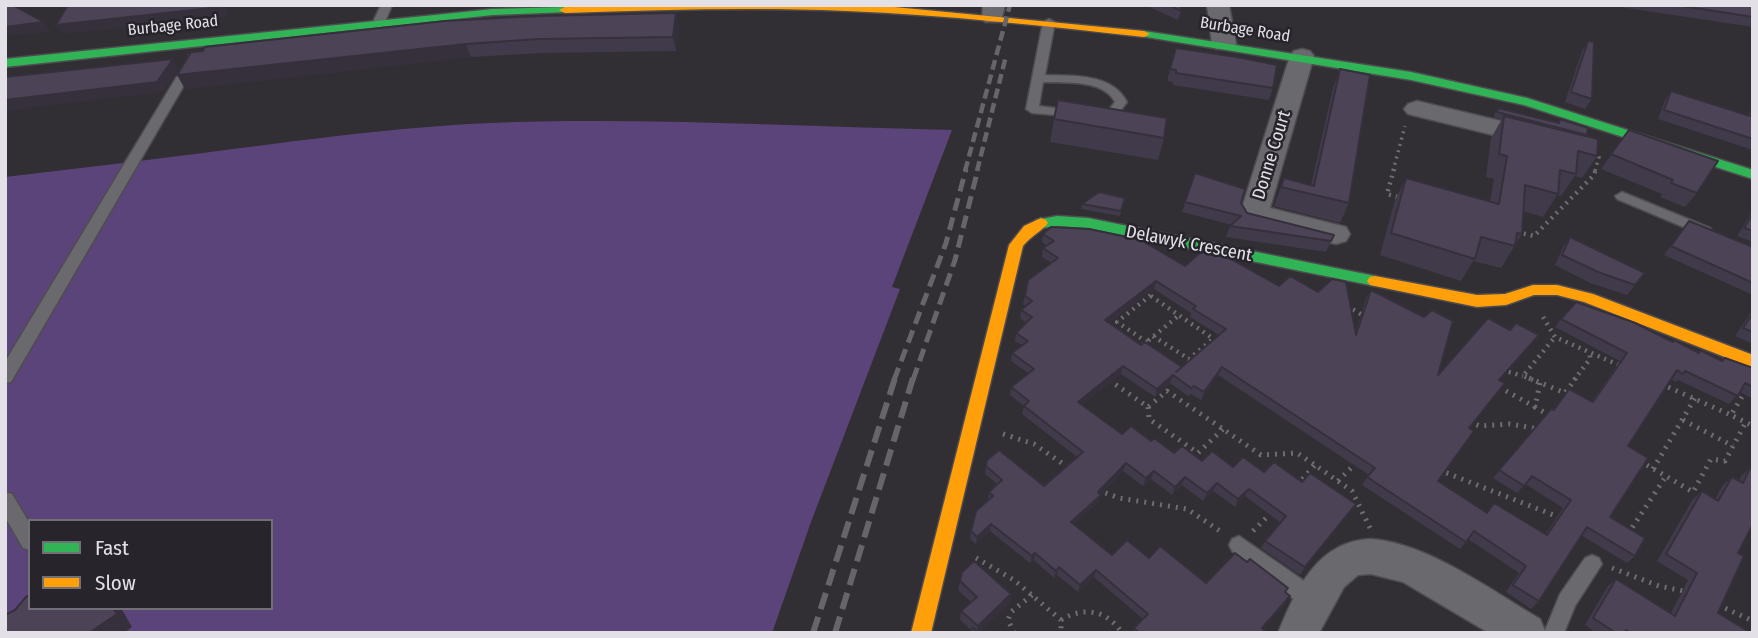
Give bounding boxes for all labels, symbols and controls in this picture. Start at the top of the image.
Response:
street label: Burbage Road [127,12,219,40]
street label: Burbage Road [1199,13,1291,47]
street label: Donne Court [1248,108,1296,202]
street label: Delawyk Crescent [1124,221,1254,267]
legend [28,519,273,610]
text: Fast [95,535,129,561]
text: Slow [95,570,136,596]

